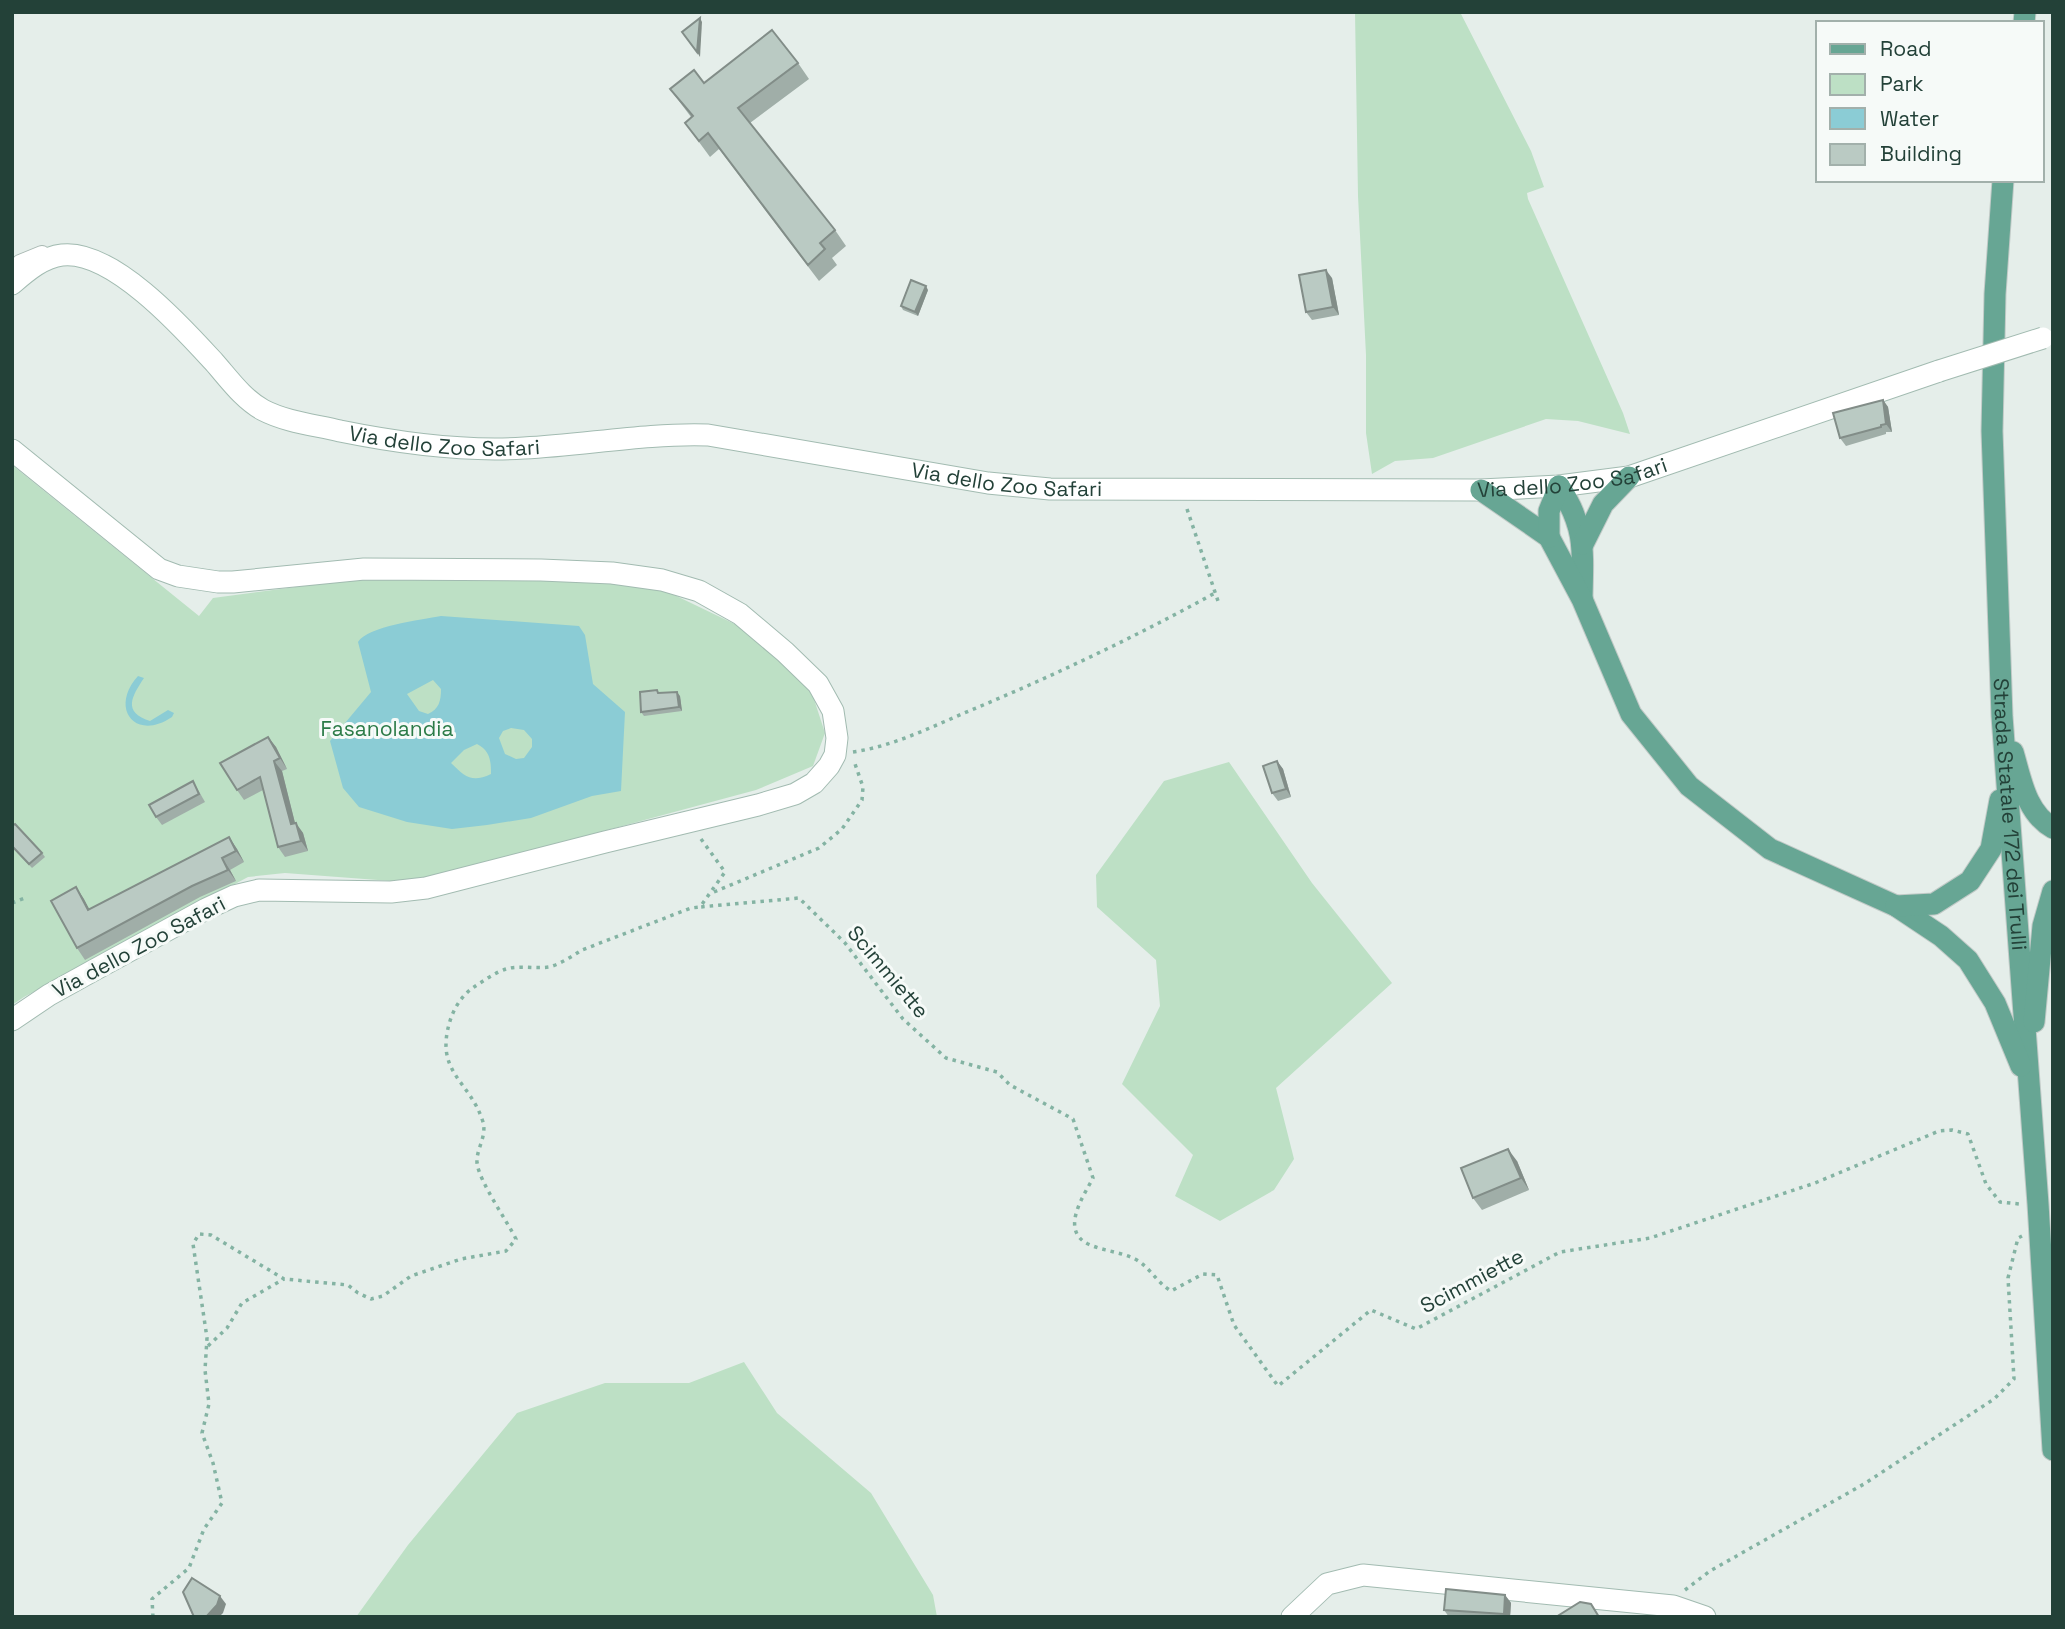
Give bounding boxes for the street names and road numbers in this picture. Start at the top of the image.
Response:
street label: Via dello Zoo Safari [347,419,541,462]
street label: Via dello Zoo Safari [1476,451,1670,503]
street label: Via dello Zoo Safari [909,456,1102,503]
street label: Strada Statale 172 dei Trulli [1988,678,2033,951]
street label: Via dello Zoo Safari [48,890,230,1004]
street label: Scimmiette [842,920,935,1024]
street label: Scimmiette [1415,1242,1528,1319]

